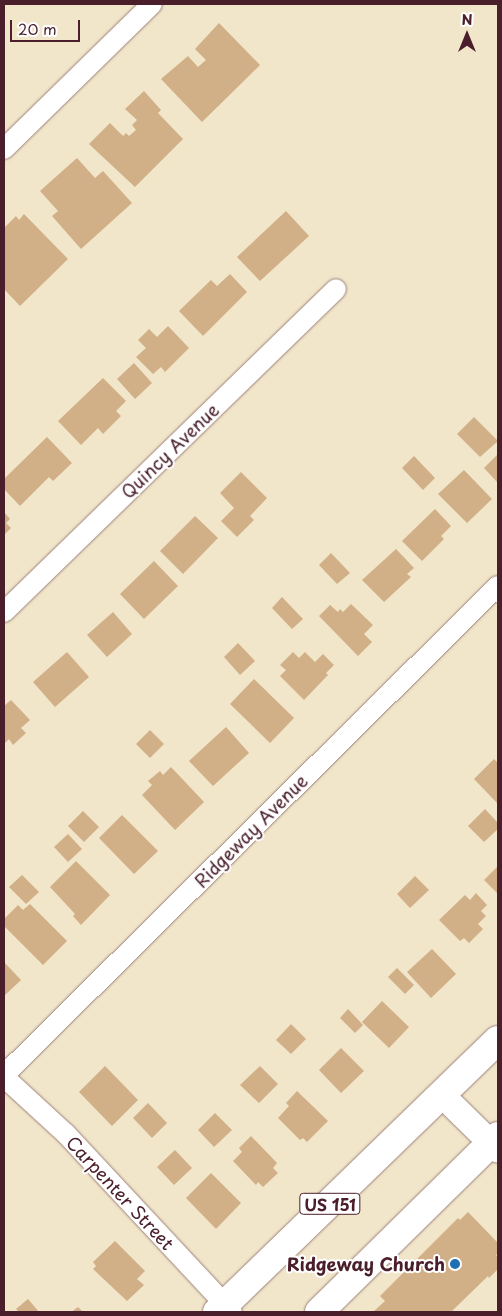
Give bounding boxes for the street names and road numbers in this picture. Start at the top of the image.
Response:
street label: Quincy Avenue [117,399,223,503]
street label: Ridgeway Avenue [190,770,312,892]
street label: Carpenter Street [61,1131,179,1255]
road number: US 151 [299,1190,361,1218]

